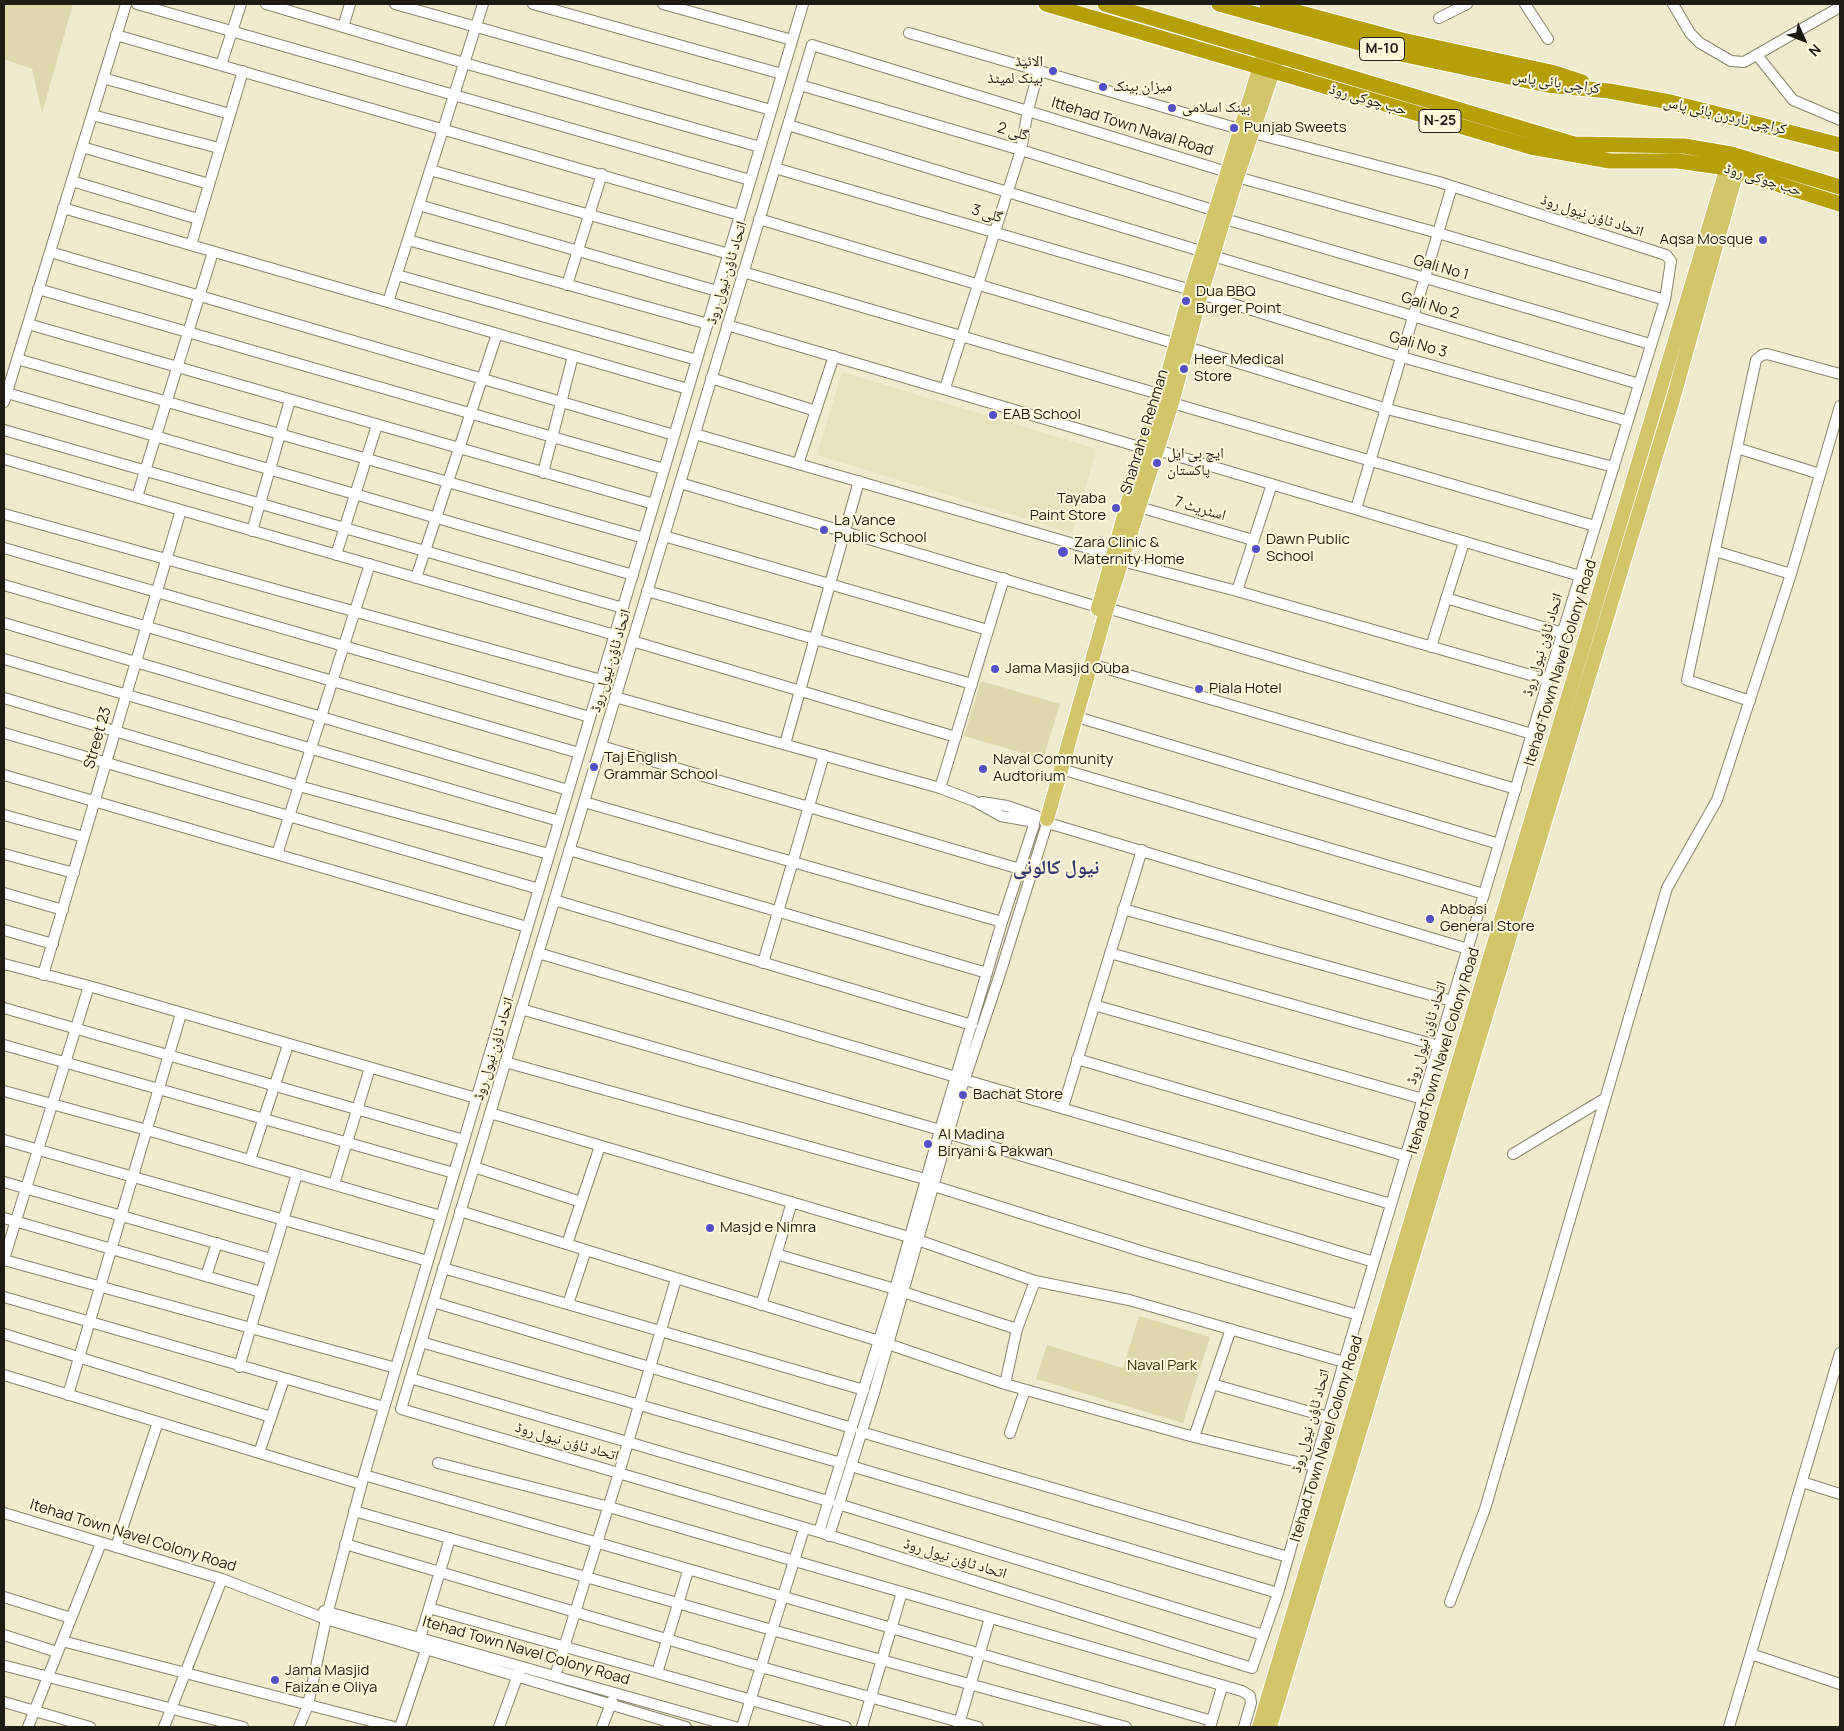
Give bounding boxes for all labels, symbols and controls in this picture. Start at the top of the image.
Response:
north arrow [1779,15,1829,65]
road number: M-10 [1360,38,1404,61]
text: N [1805,41,1825,61]
place label: الائیڈ بینک لمیٹڈ [987,53,1043,88]
marker: الائیڈ بینک لمیٹڈ [1047,65,1059,77]
street label: کراچی بائی پاس [1511,68,1601,98]
place label: میزان بینک [1113,78,1172,96]
street label: حب چوکی روڈ [1327,80,1409,120]
marker: میزان بینک [1097,81,1109,93]
street label: کراچی ناردرن بائی پاس [1662,93,1788,139]
street label: Ittehad Town Naval Road [1049,94,1215,160]
place label: بینک اسلامی [1182,99,1250,117]
marker: بینک اسلامی [1166,102,1178,114]
road number: N-25 [1419,110,1461,132]
street label: گلی 2 [995,119,1031,145]
place label: Punjab Sweets [1244,119,1347,137]
marker: Punjab Sweets [1228,122,1240,134]
street label: حب چوکی روڈ [1722,160,1804,200]
street label: اتحاد ٹاؤن نیول روڈ [1538,191,1646,241]
street label: گلی 3 [969,201,1005,227]
street label: اتحاد ٹاؤن نیول روڈ [703,219,751,327]
place label: Aqsa Mosque [1660,231,1753,249]
marker: Aqsa Mosque [1757,234,1769,246]
street label: Gali No 1 [1411,252,1471,284]
place label: Dua BBQ Burger Point [1196,283,1282,318]
street label: Gali No 2 [1399,289,1461,323]
marker: Dua BBQ Burger Point [1180,295,1192,307]
street label: Gali No 3 [1387,328,1449,362]
place label: Heer Medical Store [1194,351,1284,386]
marker: Heer Medical Store [1178,363,1190,375]
street label: Shahrah e Rehman [1117,367,1173,497]
place label: EAB School [1003,406,1081,424]
marker: EAB School [987,409,999,421]
place label: ایچ بی ایل پاکستان [1167,445,1224,480]
marker: ایچ بی ایل پاکستان [1151,457,1163,469]
place label: Tayaba Paint Store [1030,490,1106,525]
street label: اسٹریٹ 7 [1172,493,1228,525]
marker: Tayaba Paint Store [1110,502,1122,514]
place label: La Vance Public School [834,512,927,547]
marker: La Vance Public School [818,524,830,536]
place label: Dawn Public School [1266,531,1350,566]
place label: Zara Clinic & Maternity Home [1074,534,1185,569]
marker: Dawn Public School [1250,543,1262,555]
marker: Zara Clinic & Maternity Home [1056,545,1070,559]
street label: Itehad Town Navel Colony Road [1521,558,1601,768]
street label: اتحاد ٹاؤن نیول روڈ [1519,591,1567,699]
street label: اتحاد ٹاؤن نیول روڈ [587,607,635,715]
place label: Jama Masjid Quba [1005,660,1129,678]
marker: Jama Masjid Quba [989,663,1001,675]
place label: Piala Hotel [1209,680,1282,698]
marker: Piala Hotel [1193,683,1205,695]
street label: Street 23 [81,705,115,771]
place label: Taj English Grammar School [604,749,718,784]
place label: Naval Community Audtorium [993,751,1113,786]
marker: Taj English Grammar School [588,761,600,773]
marker: Naval Community Audtorium [977,763,989,775]
district label: نیول کالونی [1013,856,1099,880]
place label: Abbasi General Store [1440,901,1535,936]
marker: Abbasi General Store [1424,913,1436,925]
street label: Itehad Town Navel Colony Road [1404,946,1484,1156]
street label: اتحاد ٹاؤن نیول روڈ [1403,979,1451,1087]
street label: اتحاد ٹاؤن نیول روڈ [470,995,518,1103]
place label: Bachat Store [973,1086,1063,1104]
marker: Bachat Store [957,1089,969,1101]
place label: Al Madina Biryani & Pakwan [938,1126,1053,1161]
marker: Al Madina Biryani & Pakwan [922,1138,934,1150]
place label: Masjd e Nimra [720,1219,816,1237]
marker: Masjd e Nimra [704,1222,716,1234]
street label: Itehad Town Navel Colony Road [1287,1334,1367,1544]
park label: Naval Park [1127,1357,1197,1375]
street label: اتحاد ٹاؤن نیول روڈ [1288,1367,1334,1475]
street label: اتحاد ٹاؤن نیول روڈ [513,1419,621,1465]
street label: Itehad Town Navel Colony Road [28,1496,238,1576]
street label: اتحاد ٹاؤن نیول روڈ [901,1535,1009,1583]
street label: Itehad Town Navel Colony Road [420,1613,632,1689]
place label: Jama Masjid Faizan e Oliya [285,1662,377,1697]
marker: Jama Masjid Faizan e Oliya [269,1674,281,1686]

